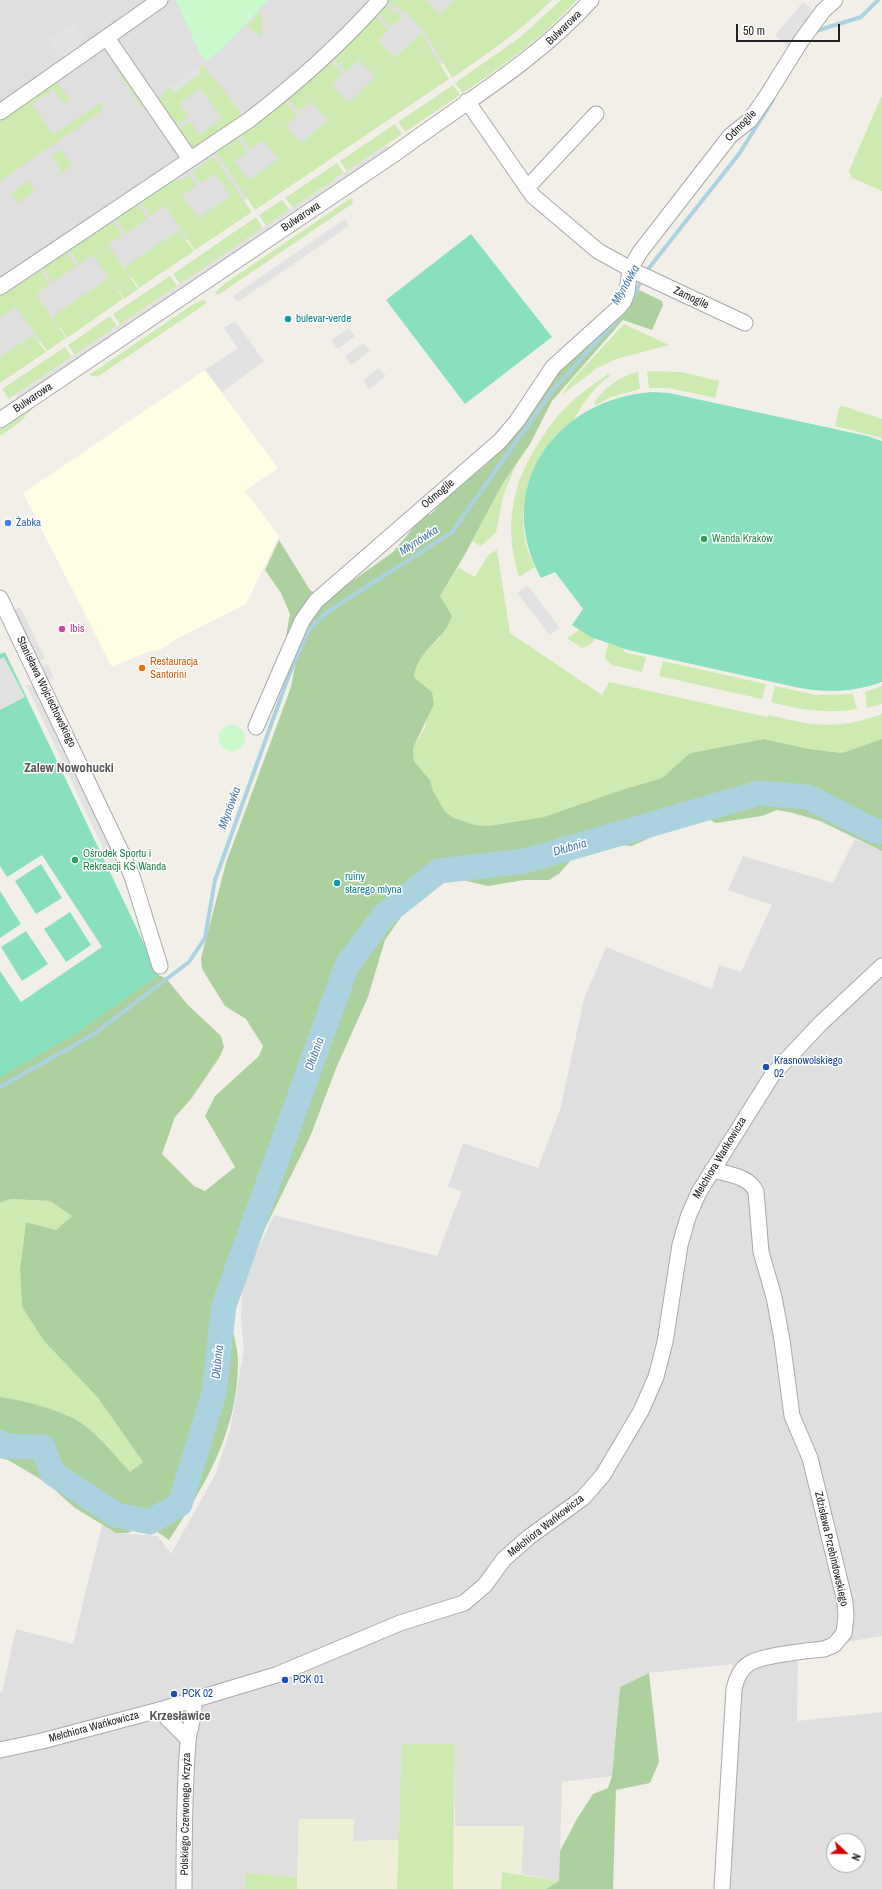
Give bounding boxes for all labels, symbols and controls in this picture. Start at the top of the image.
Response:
street label: Bulwarowa [544,8,584,48]
scale bar [738,16,842,42]
text: 50 m [743,23,765,39]
street label: Odmogile [723,107,759,145]
street label: Bulwarowa [279,199,323,235]
water label: Młynówka [609,262,643,308]
street label: Zamogile [671,284,711,312]
place label: bulevar-verde [296,312,351,326]
marker: bulevar-verde [283,314,293,324]
street label: Bulwarowa [11,380,55,416]
street label: Odmogile [419,476,457,512]
place label: Żabka [16,516,41,530]
marker: Żabka [3,518,13,528]
water label: Młynówka [397,523,441,559]
place label: Wanda Kraków [712,532,773,546]
marker: Wanda Kraków [699,534,709,544]
place label: Ibis [70,622,85,636]
marker: Ibis [57,624,67,634]
street label: Stanisława Wojciechowskiego [13,634,79,750]
place label: Restauracja Santorini [150,655,198,681]
marker: Restauracja Santorini [137,663,147,673]
district label: Zalew Nowohucki [24,761,114,777]
water label: Młynówka [216,785,244,831]
water label: Dłubnia [552,836,588,860]
place label: Ośrodek Sportu i Rekreacji KS Wanda [83,847,166,873]
marker: Ośrodek Sportu i Rekreacji KS Wanda [70,855,80,865]
place label: ruiny starego mlyna [345,870,402,896]
marker: ruiny starego mlyna [332,878,342,888]
water label: Dłubnia [302,1036,328,1072]
place label: Krasnowolskiego 02 [774,1054,843,1080]
marker: Krasnowolskiego 02 [761,1062,771,1072]
street label: Melchiora Wańkowicza [690,1115,750,1201]
water label: Dłubnia [209,1344,227,1380]
street label: Zdzisława Przebindowskiego [811,1490,851,1608]
street label: Melchiora Wańkowicza [505,1492,587,1560]
place label: PCK 01 [293,1673,324,1687]
marker: PCK 01 [280,1675,290,1685]
place label: PCK 02 [182,1687,213,1701]
marker: PCK 02 [169,1689,179,1699]
street label: Melchiora Wańkowicza [47,1709,141,1745]
district label: Krzesławice [149,1709,211,1725]
street label: Polskiego Czerwonego Krzyża [178,1752,194,1876]
north arrow [826,1833,866,1873]
text: N [848,1851,864,1863]

